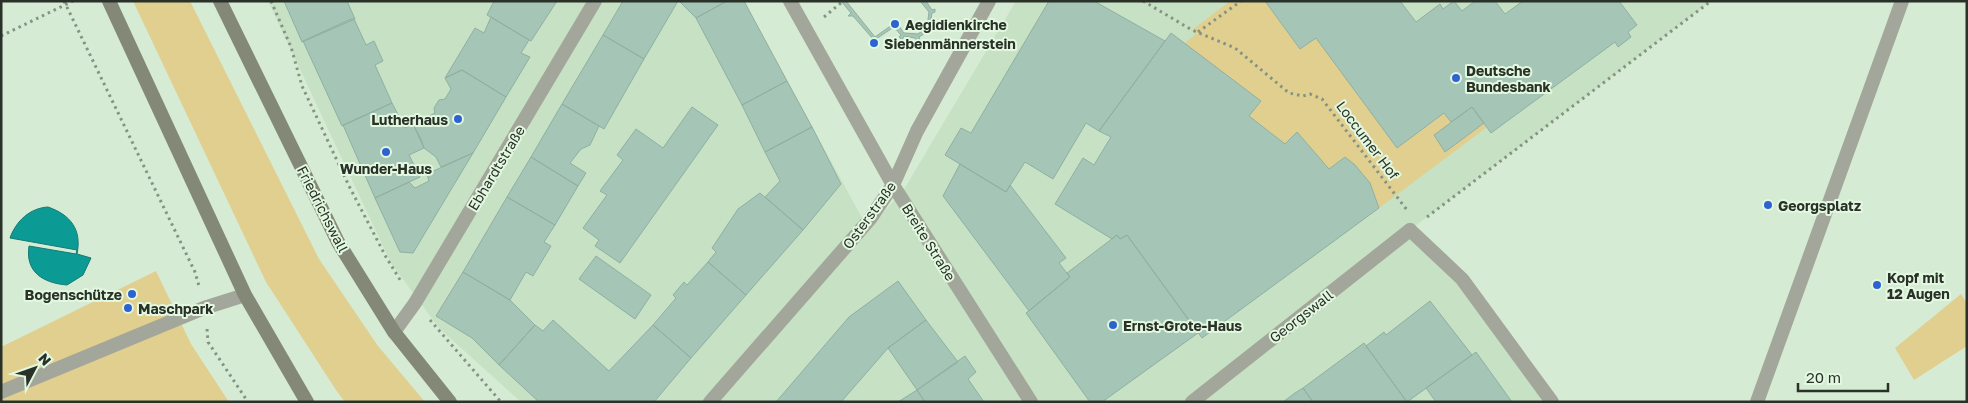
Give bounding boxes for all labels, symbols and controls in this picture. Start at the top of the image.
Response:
place label: Aegidienkirche [905,16,1007,33]
marker: Aegidienkirche [889,18,901,30]
place label: Siebenmännerstein [884,35,1016,52]
marker: Siebenmännerstein [868,37,880,49]
place label: Deutsche Bundesbank [1466,62,1551,95]
marker: Deutsche Bundesbank [1450,72,1462,84]
street label: Loccumer Hof [1333,98,1403,182]
place label: Lutherhaus [371,111,448,128]
marker: Lutherhaus [452,113,464,125]
street label: Ebhardtstraße [464,123,528,213]
marker: Wunder-Haus [380,146,392,158]
place label: Wunder-Haus [340,160,432,177]
street label: Friedrichswall [294,163,352,255]
street label: Osterstraße [839,178,899,252]
place label: Georgsplatz [1778,197,1861,214]
marker: Georgsplatz [1762,199,1774,211]
street label: Breite Straße [899,200,959,284]
place label: Kopf mit 12 Augen [1887,269,1950,302]
marker: Kopf mit 12 Augen [1871,279,1883,291]
place label: Bogenschütze [25,286,122,303]
street label: Georgswall [1266,286,1336,346]
marker: Bogenschütze [126,288,138,300]
place label: Maschpark [138,300,213,317]
marker: Maschpark [122,302,134,314]
place label: Ernst-Grote-Haus [1123,317,1242,334]
marker: Ernst-Grote-Haus [1107,319,1119,331]
north arrow [10,343,60,393]
text: N [35,350,55,369]
scale bar [1798,360,1888,392]
text: 20 m [1806,368,1841,386]

